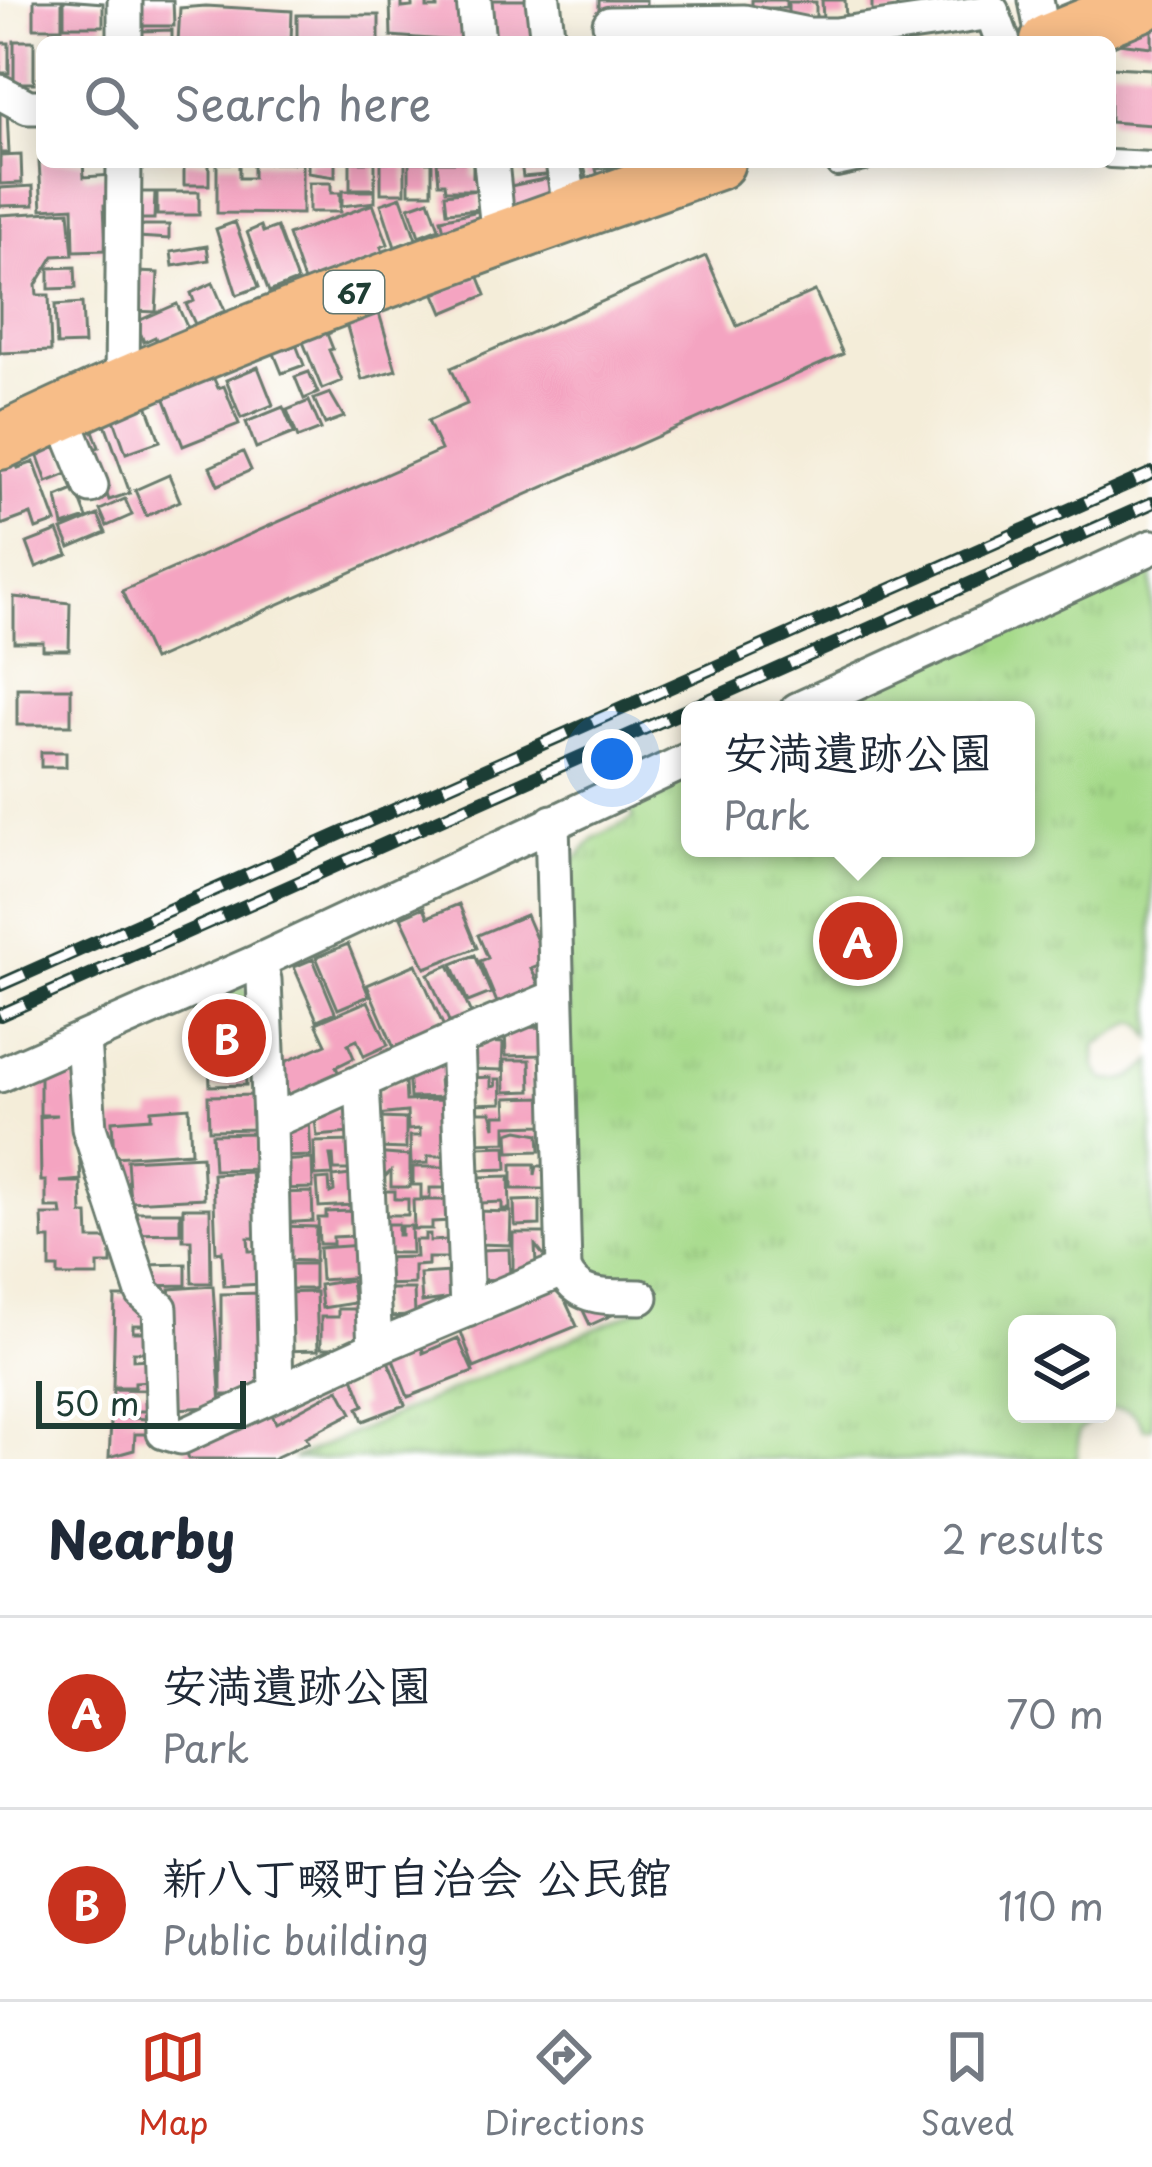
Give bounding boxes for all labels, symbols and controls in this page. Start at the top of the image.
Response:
search box [36,36,1116,168]
text: Search here [174,68,431,136]
icon: search [78,69,144,135]
road number: 67 [324,271,384,313]
popup [681,701,1035,857]
text: 安満遺跡公園 [723,716,993,784]
your location [582,729,642,789]
text: Park [723,784,810,843]
pin: A [819,896,897,986]
pin: B [188,993,266,1083]
map controls [1008,1315,1116,1423]
button: layers [1008,1315,1116,1423]
scale bar [36,1375,246,1428]
text: 50 m [54,1377,140,1427]
text: Nearby [48,1499,235,1576]
text: 2 results [942,1508,1104,1567]
text: 安満遺跡公園 [162,1649,432,1717]
text: A [72,1683,102,1742]
text: 70 m [1006,1683,1104,1742]
text: Park [162,1717,249,1776]
text: 新八丁畷町自治会 公民館 [162,1841,671,1909]
text: B [74,1875,100,1934]
text: 110 m [998,1875,1104,1934]
text: Public building [162,1909,429,1968]
tab: Map [138,2024,208,2146]
tab: Directions [484,2024,645,2146]
tab: Saved [920,2024,1014,2146]

